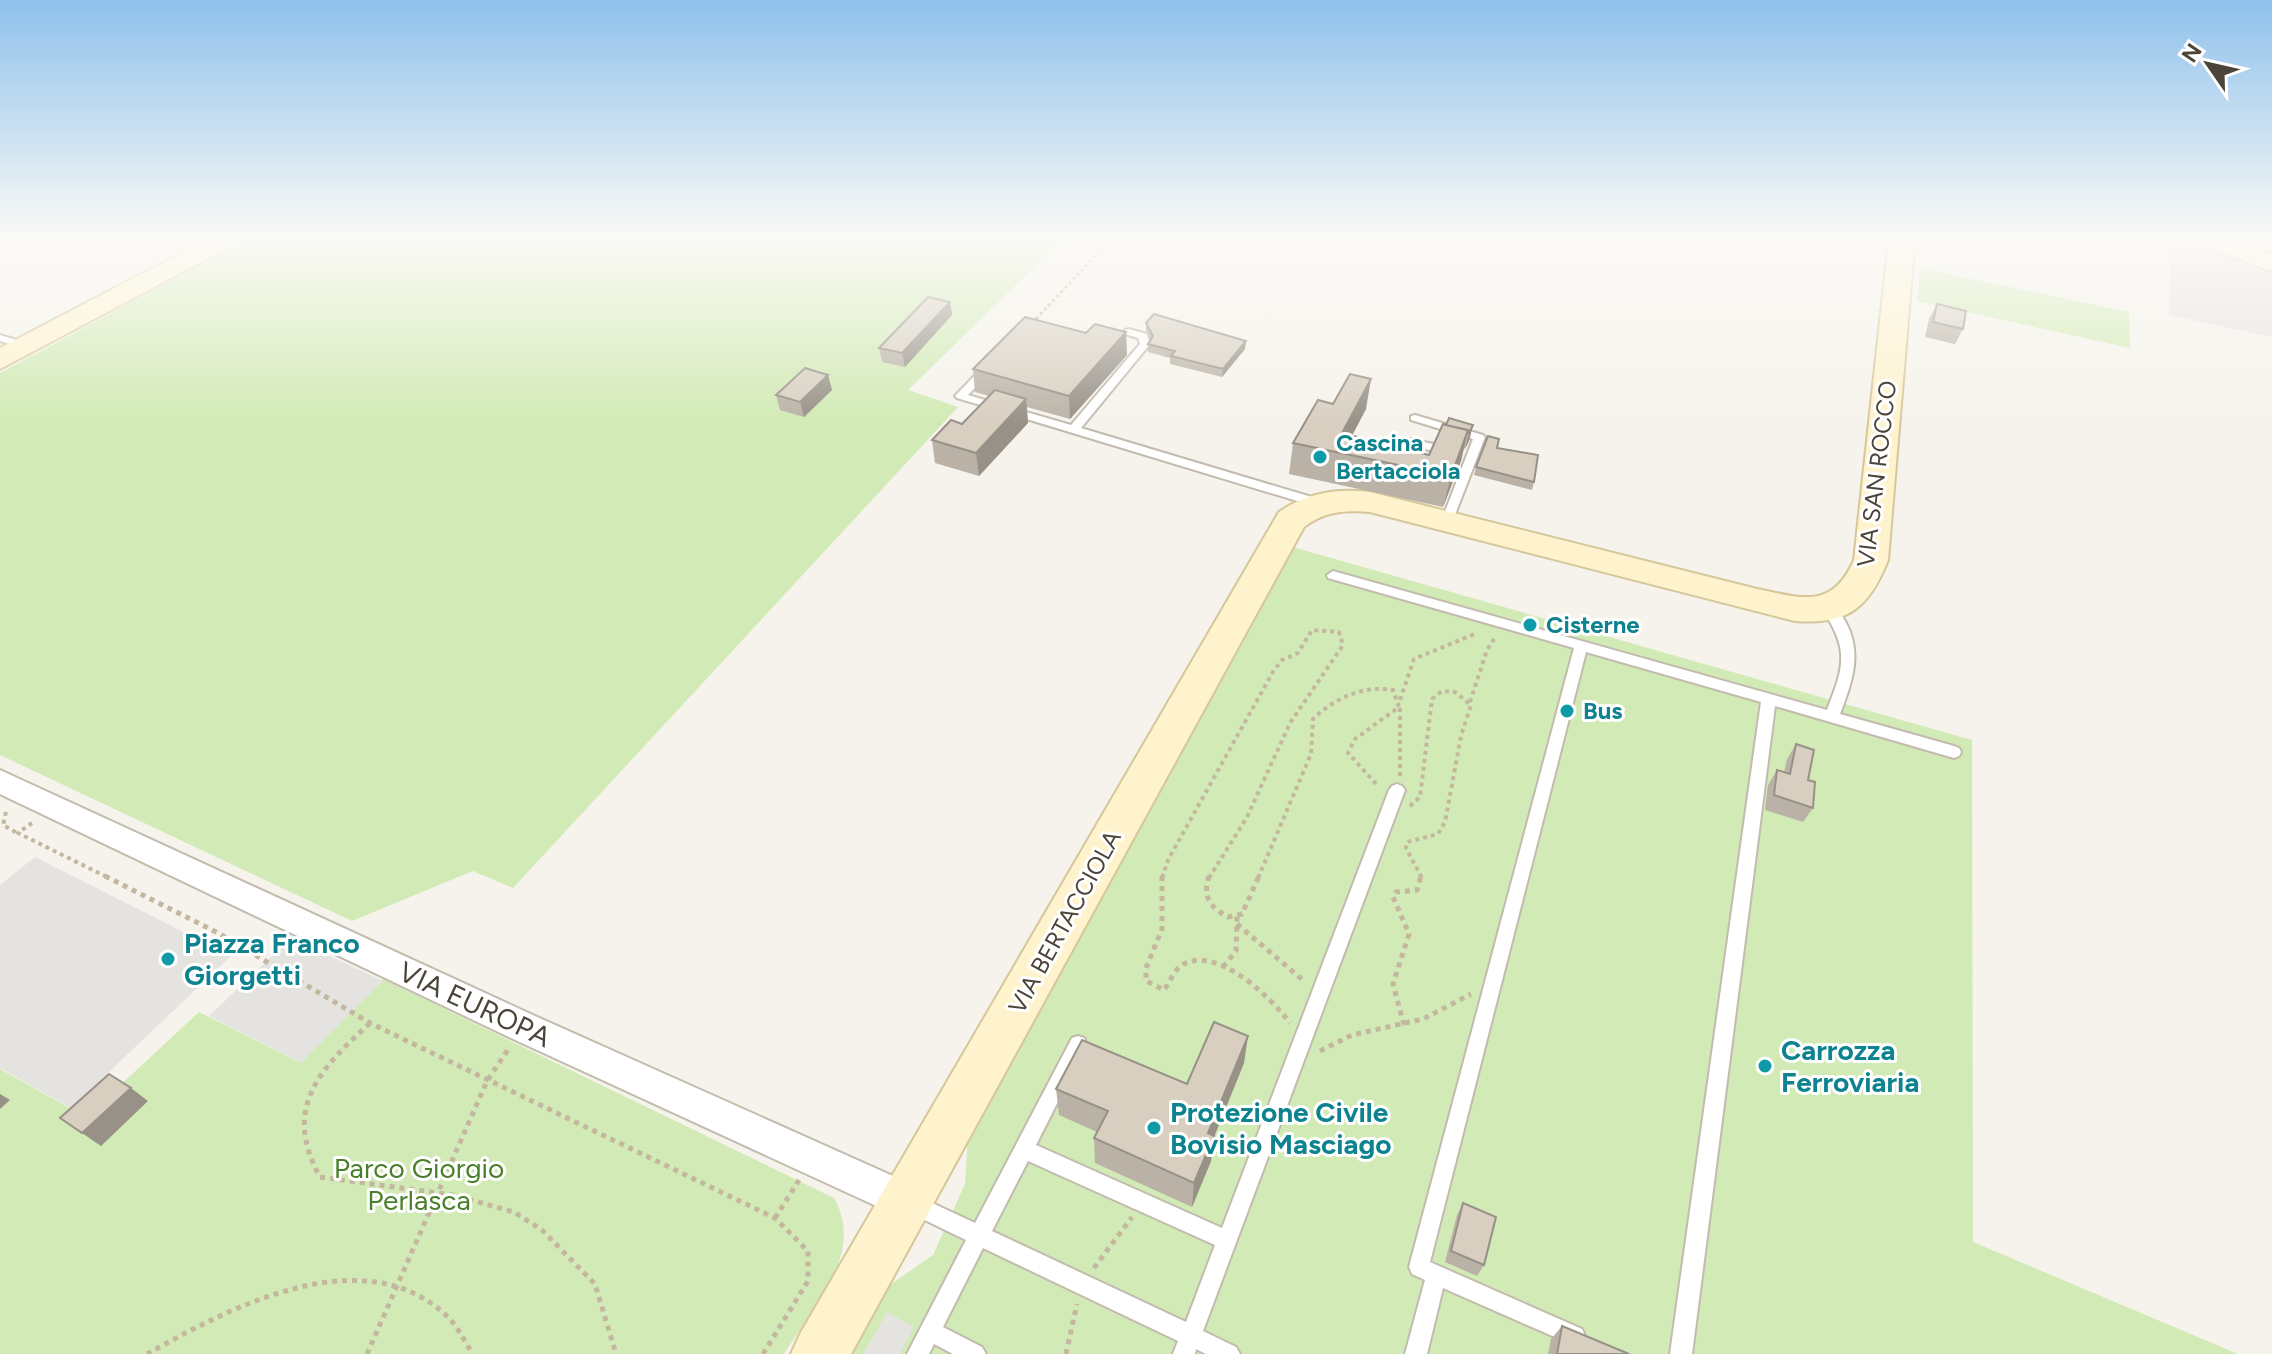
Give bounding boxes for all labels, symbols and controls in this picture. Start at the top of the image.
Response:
north arrow [2168,24,2248,104]
text: N [2176,38,2208,68]
street label: VIA SAN ROCCO [1851,379,1902,569]
place label: Cascina Bertacciola [1336,428,1460,485]
marker: Cascina Bertacciola [1311,448,1329,466]
place label: Cisterne [1546,610,1640,639]
marker: Cisterne [1521,616,1539,634]
place label: Bus [1583,696,1623,725]
marker: Bus [1558,702,1576,720]
street label: VIA BERTACCIOLA [1002,824,1127,1018]
place label: Piazza Franco Giorgetti [184,926,360,992]
marker: Piazza Franco Giorgetti [159,950,177,968]
street label: VIA EUROPA [394,954,556,1054]
place label: Carrozza Ferroviaria [1781,1033,1919,1099]
marker: Carrozza Ferroviaria [1756,1057,1774,1075]
place label: Protezione Civile Bovisio Masciago [1170,1095,1392,1161]
marker: Protezione Civile Bovisio Masciago [1145,1119,1163,1137]
park label: Parco Giorgio Perlasca [334,1151,504,1217]

